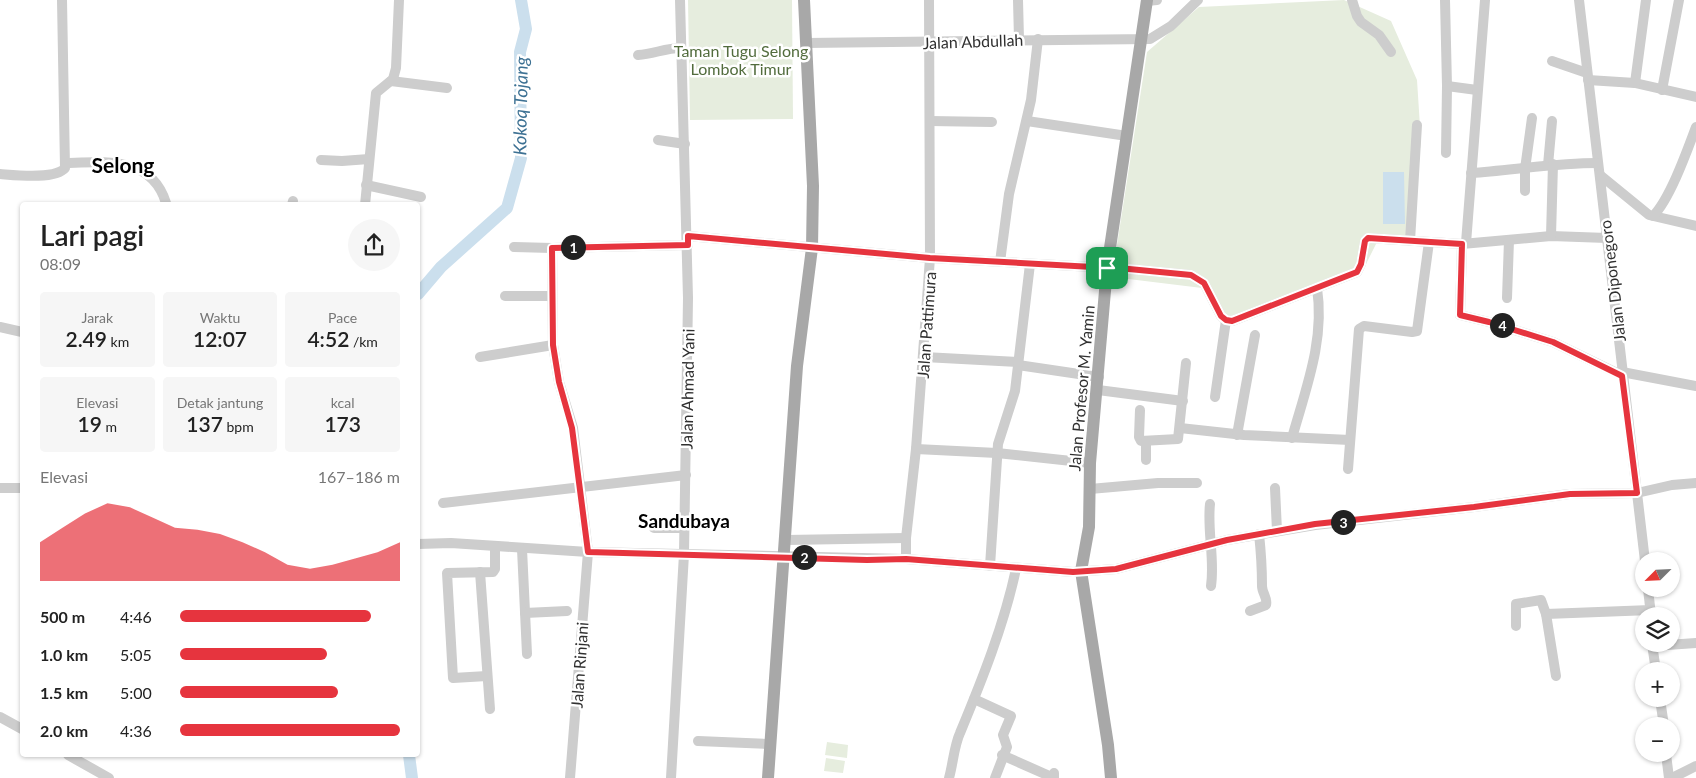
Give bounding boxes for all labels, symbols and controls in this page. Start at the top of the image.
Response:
street label: Jalan Abdullah [922,30,1024,52]
park label: Taman Tugu Selong Lombok Timur [674,41,808,78]
water label: Kokoq Tojang [508,56,532,156]
district label: Selong [92,152,154,177]
text: Lari pagi [40,218,144,252]
button: share [348,219,400,271]
street label: Jalan Diponegoro [1595,219,1629,343]
pin: 1 [560,234,586,260]
text: 1 [569,239,578,256]
pin [1086,247,1128,289]
text: 08:09 [40,254,81,273]
icon: arrive [1093,254,1121,282]
street label: Jalan Pattimura [913,271,939,379]
street label: Jalan Profesor M. Yamin [1064,304,1098,472]
text: Jarak [82,309,113,326]
text: Waktu [200,309,240,326]
text: Pace [328,309,357,326]
pin: 4 [1490,312,1514,338]
text: 4 [1498,317,1507,334]
text: 2.49 [65,326,107,351]
text: 12:07 [193,326,247,351]
text: 4:52 [307,326,349,351]
street label: Jalan Ahmad Yani [676,328,698,450]
text: km [107,333,129,350]
text: /km [349,333,378,350]
text: Elevasi [76,394,118,411]
text: Detak jantung [177,394,263,411]
text: kcal [331,394,354,411]
text: 19 [78,411,102,436]
text: 137 [186,411,223,436]
text: 173 [324,411,361,436]
text: m [102,418,117,435]
text: bpm [223,418,254,435]
text: Elevasi [40,467,88,486]
text: 167–186 m [318,467,400,486]
district label: Sandubaya [638,509,730,532]
pin: 3 [1330,510,1356,534]
text: 3 [1339,514,1348,531]
pin: 2 [792,544,816,570]
text: 2 [800,549,809,566]
north arrow [1635,552,1680,598]
map controls [1635,552,1680,762]
text: 500 m [40,607,85,626]
text: 4:46 [120,607,152,626]
button: layers [1635,607,1680,652]
street label: Jalan Rinjani [567,621,591,709]
text: 1.0 km [40,645,88,664]
text: 5:05 [120,645,152,664]
button: + [1635,662,1680,707]
text: 1.5 km [40,683,88,702]
text: 5:00 [120,683,152,702]
button: − [1635,717,1680,762]
text: 2.0 km [40,721,88,740]
text: 4:36 [120,721,152,740]

